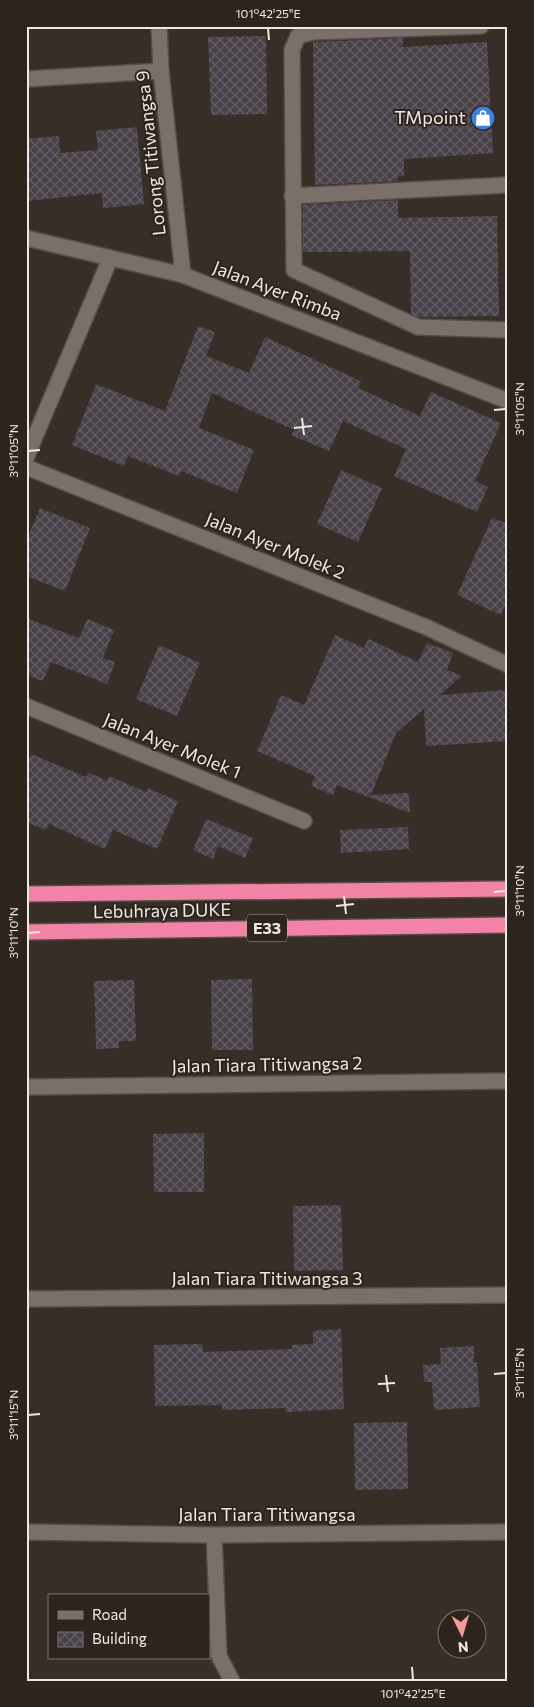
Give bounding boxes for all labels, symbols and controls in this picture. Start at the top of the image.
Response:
text: 101°42'25"E [235,6,301,20]
street label: Lorong Titiwangsa 9 [130,69,170,237]
shop icon: TMpoint [470,105,496,131]
place label: TMpoint [394,106,466,128]
street label: Jalan Ayer Rimba [210,255,345,325]
text: 3°11'05"N [512,382,526,436]
text: 3°11'05"N [6,424,20,478]
street label: Jalan Ayer Molek 2 [202,507,348,583]
street label: Jalan Ayer Molek 1 [100,707,244,783]
text: 3°11'10"N [512,865,526,917]
street label: Lebuhraya DUKE [93,898,231,922]
text: 3°11'10"N [6,907,20,959]
road number: E33 [247,914,287,941]
street label: Jalan Tiara Titiwangsa 2 [171,1051,363,1077]
street label: Jalan Tiara Titiwangsa 3 [171,1267,363,1289]
text: 3°11'15"N [512,1348,526,1398]
text: 3°11'15"N [6,1390,20,1440]
street label: Jalan Tiara Titiwangsa [178,1503,356,1525]
legend [48,1594,210,1660]
text: Road [92,1605,127,1623]
north arrow [436,1610,486,1660]
text: Building [92,1629,147,1647]
text: N [457,1639,469,1656]
text: 101°42'25"E [380,1686,446,1700]

